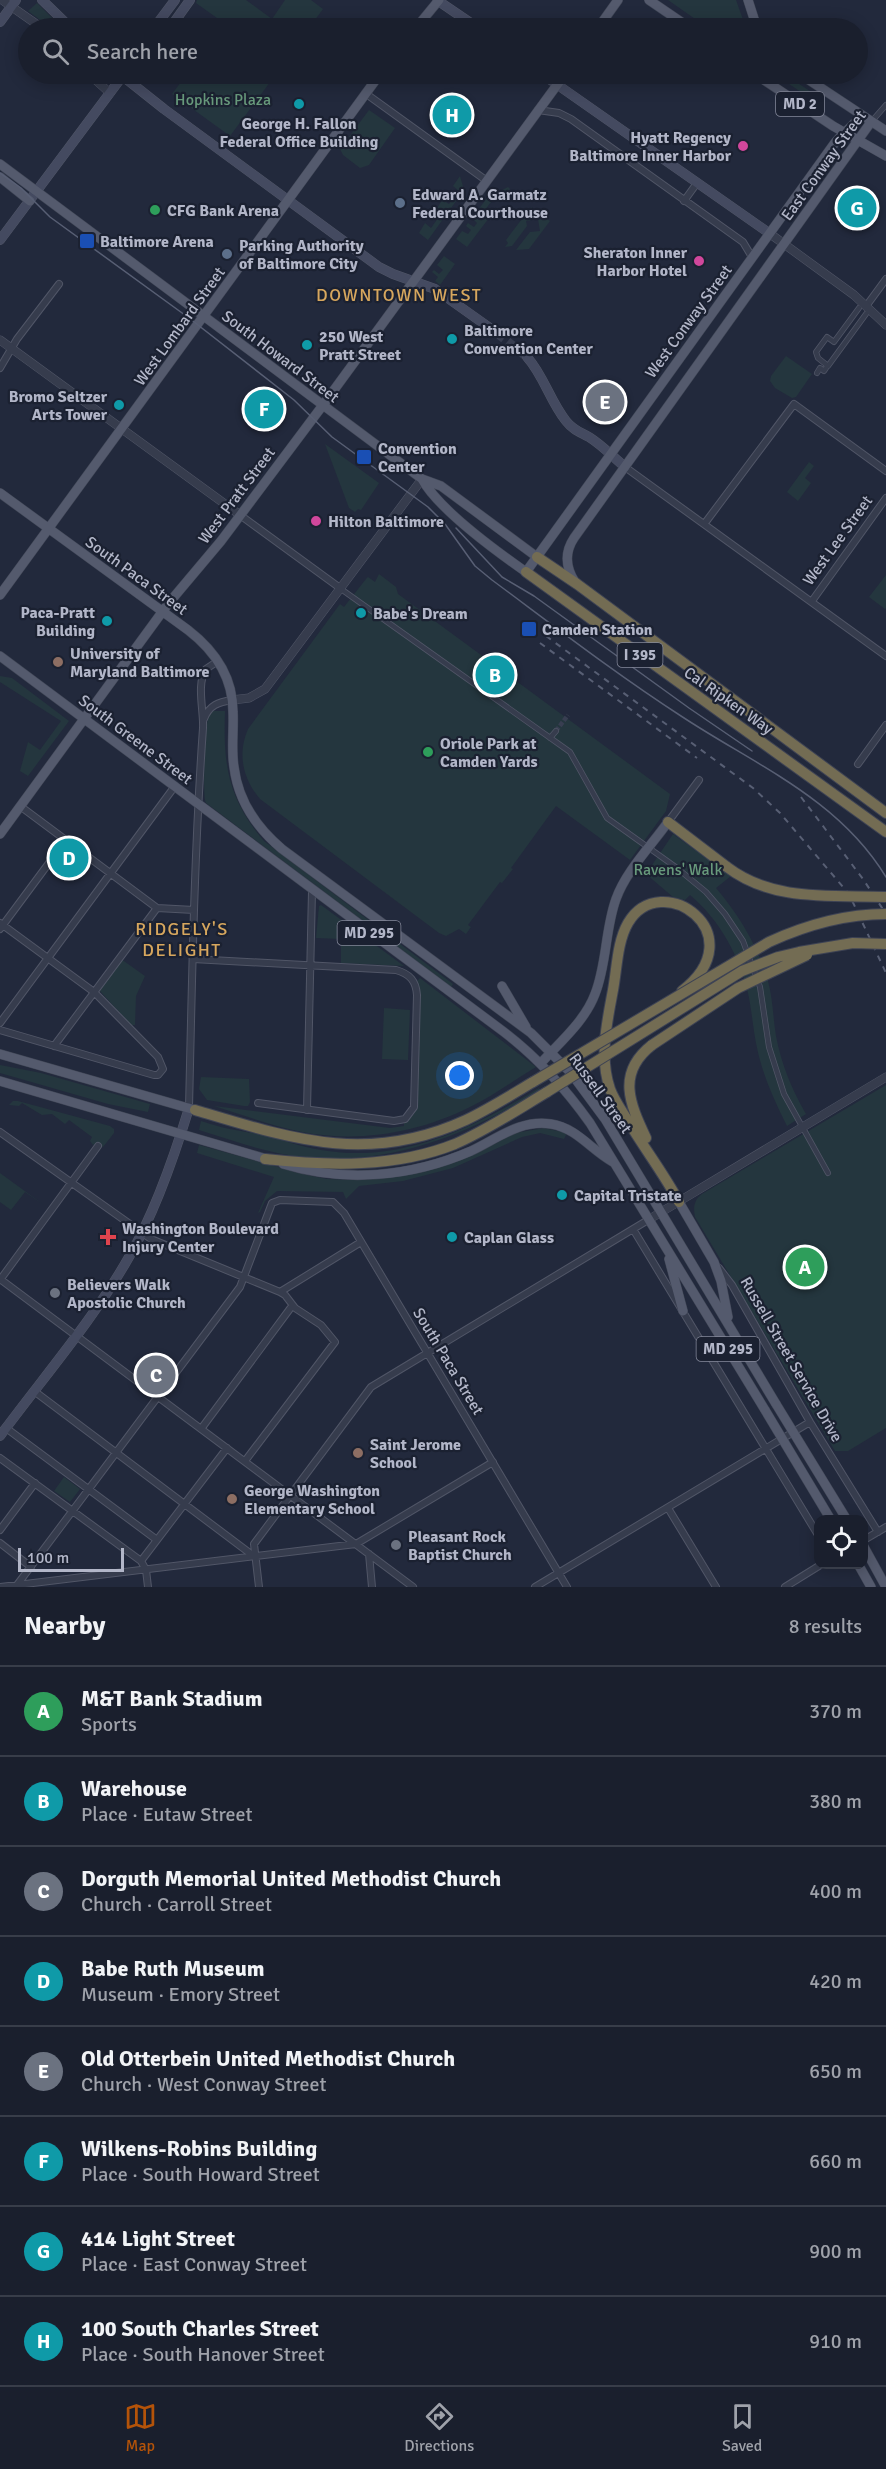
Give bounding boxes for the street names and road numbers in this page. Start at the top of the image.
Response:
road number: MD 2 [776,92,824,116]
street label: East Conway Street [777,106,871,225]
street label: West Conway Street [641,261,737,382]
street label: West Lombard Street [130,263,230,390]
street label: South Howard Street [218,306,343,408]
street label: West Pratt Street [194,443,280,548]
street label: West Lee Street [798,491,877,589]
street label: South Paca Street [81,532,192,620]
road number: I 395 [618,643,662,667]
street label: Cal Ripken Way [680,663,777,739]
street label: South Greene Street [74,690,197,789]
road number: MD 295 [338,921,400,945]
street label: Russell Street [564,1050,636,1138]
street label: Russell Street Service Drive [736,1273,847,1446]
street label: South Paca Street [408,1304,488,1419]
road number: MD 295 [696,1337,760,1361]

